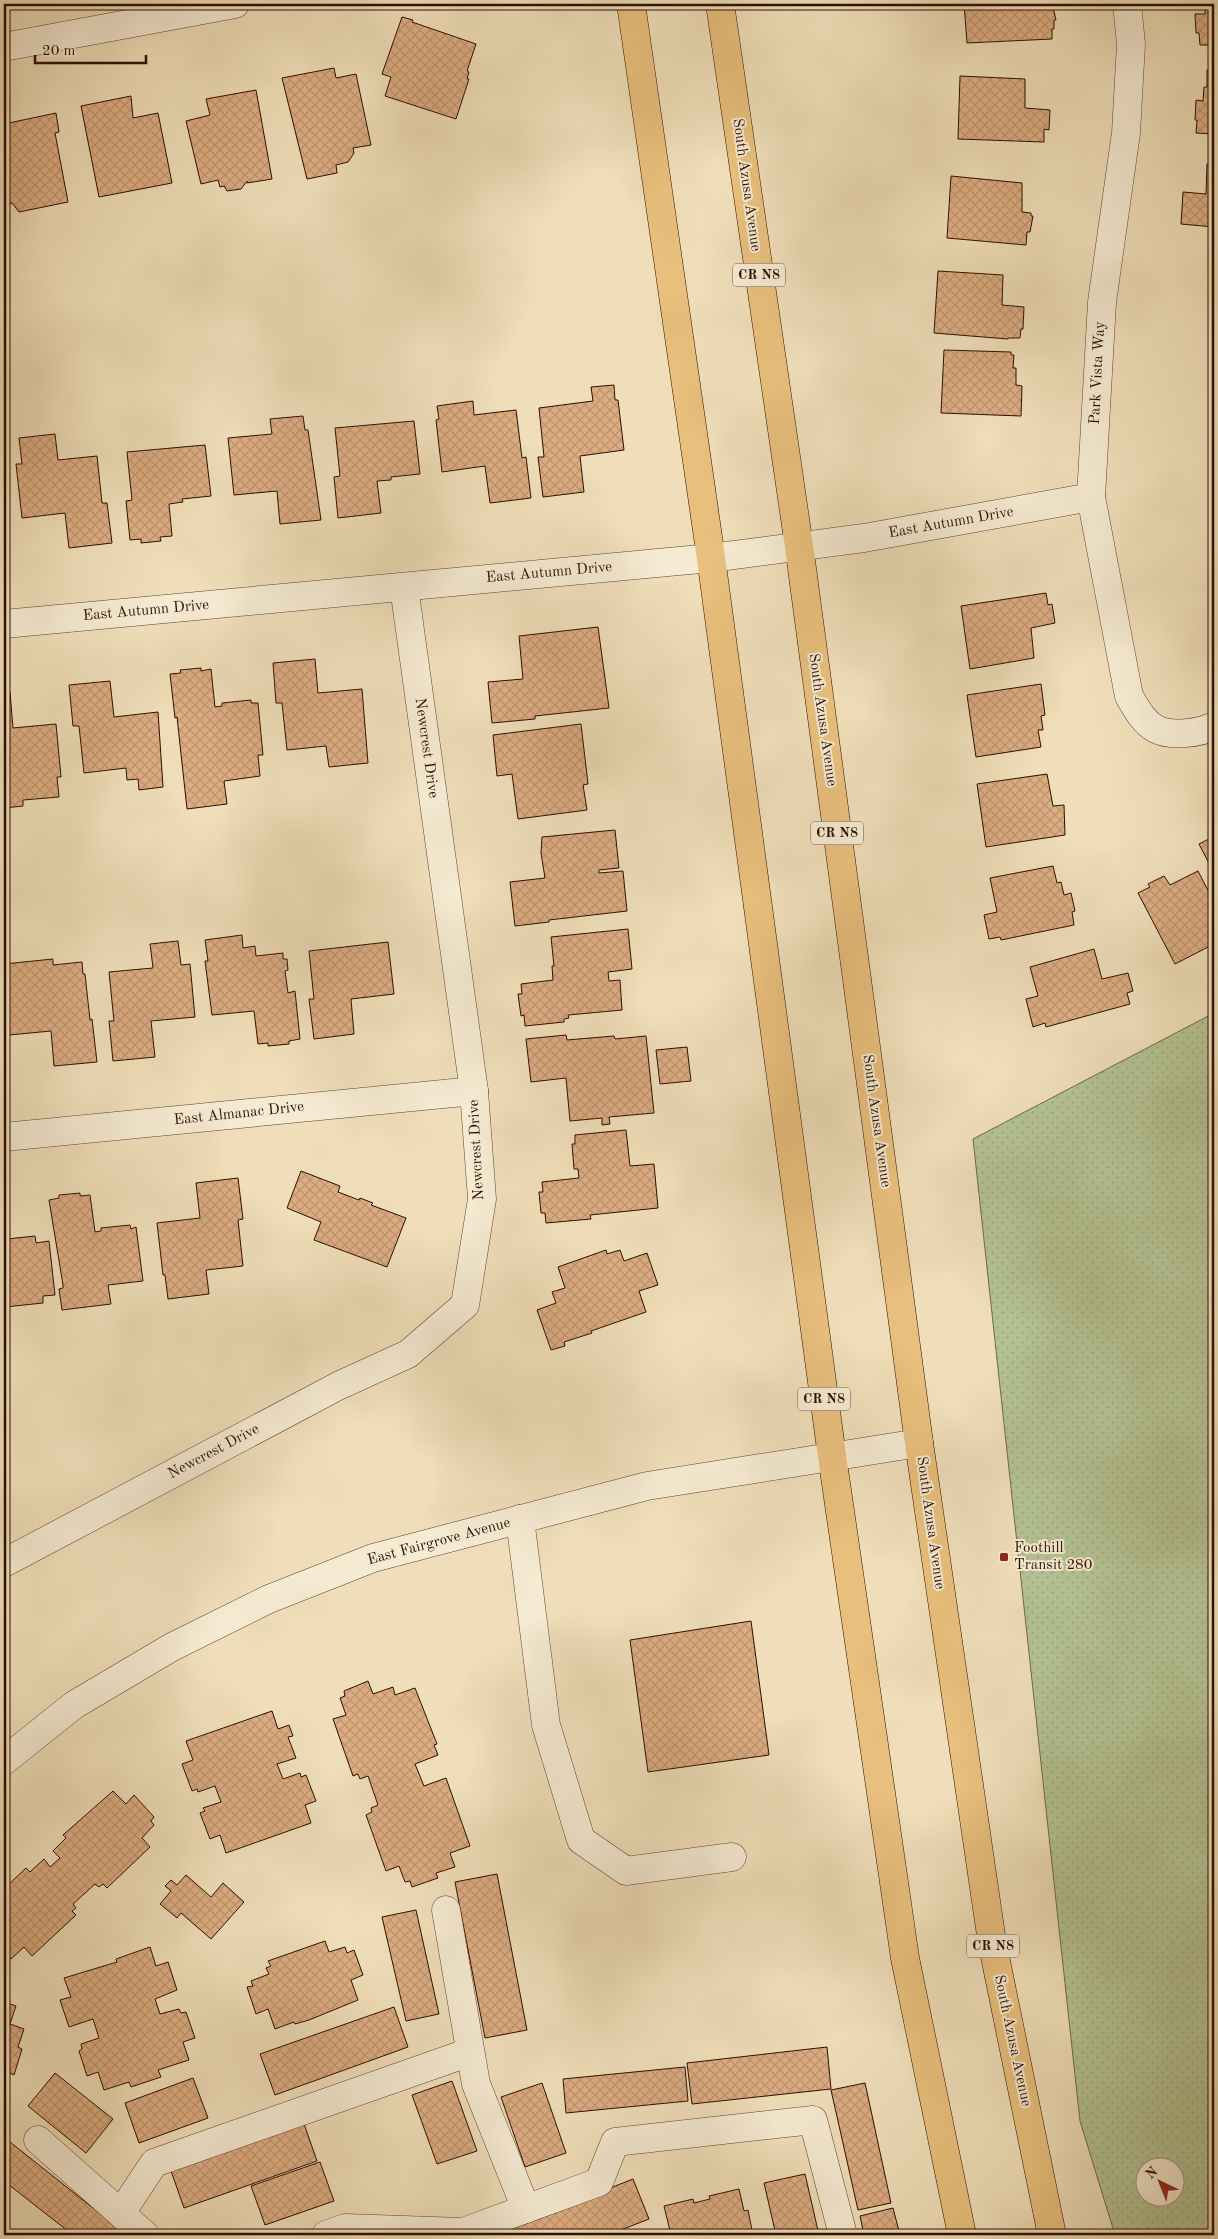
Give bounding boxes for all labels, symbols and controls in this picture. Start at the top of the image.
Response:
scale bar [35,32,146,64]
text: 20 m [42,44,76,59]
street label: South Azusa Avenue [729,118,763,253]
road number: CR N8 [733,264,785,286]
street label: Park Vista Way [1088,321,1108,425]
street label: East Autumn Drive [887,505,1015,541]
street label: East Autumn Drive [485,560,613,586]
street label: East Autumn Drive [82,598,210,624]
street label: South Azusa Avenue [805,653,839,788]
street label: Newcrest Drive [412,697,440,799]
road number: CR N8 [811,821,863,844]
street label: South Azusa Avenue [859,1054,893,1189]
street label: Newcrest Drive [467,1099,487,1201]
street label: East Almanac Drive [173,1100,305,1128]
road number: CR N8 [798,1388,850,1410]
street label: Newcrest Drive [166,1422,262,1482]
street label: South Azusa Avenue [913,1456,947,1591]
street label: East Fairgrove Avenue [366,1516,512,1568]
place label: Foothill Transit 280 [1014,1541,1092,1573]
marker: Foothill Transit 280 [998,1551,1010,1563]
road number: CR N8 [967,1934,1019,1958]
street label: South Azusa Avenue [991,1974,1033,2108]
north arrow [1136,2156,1186,2206]
text: N [1143,2164,1161,2182]

